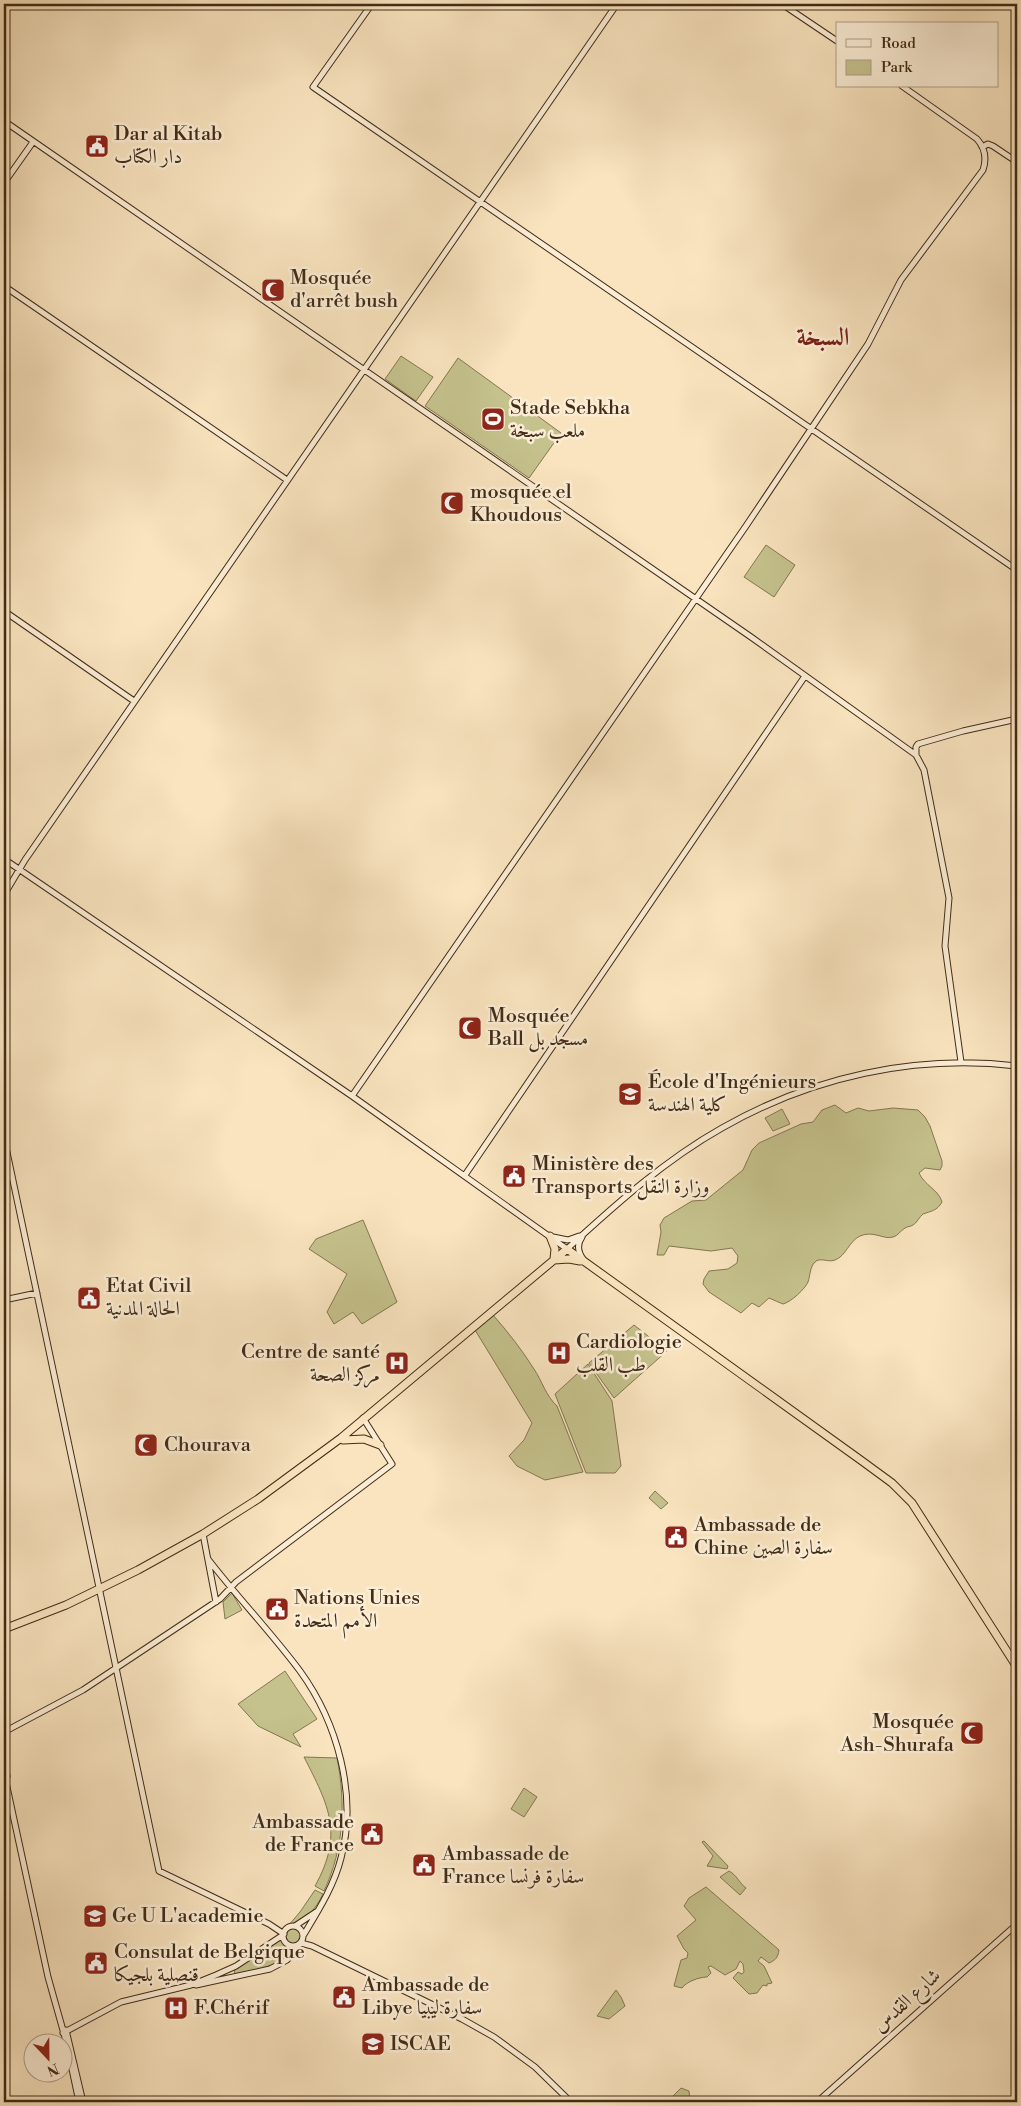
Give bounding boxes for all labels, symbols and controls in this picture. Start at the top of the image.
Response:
legend [836,22,998,88]
text: Road [881,34,916,53]
text: Park [881,58,913,77]
place label: Dar al Kitab دار الكتاب [114,122,222,170]
public building icon: Dar al Kitab دار الكتاب [84,133,110,159]
place label: Mosquée d'arrêt bush [290,266,398,314]
mosque icon: Mosquée d'arrêt bush [260,277,286,303]
district label: السبخة [797,322,849,353]
place label: Stade Sebkha ملعب سبخة [510,396,631,444]
sports icon: Stade Sebkha ملعب سبخة [480,406,506,432]
place label: mosquée el Khoudous [470,480,572,528]
mosque icon: mosquée el Khoudous [439,490,465,516]
place label: Mosquée Ball مسجد بل [487,1004,588,1053]
mosque icon: Mosquée Ball مسجد بل [457,1015,483,1041]
place label: École d'Ingénieurs كلية الهندسة [648,1069,816,1118]
school or university icon: École d'Ingénieurs كلية الهندسة [617,1081,643,1107]
place label: Ministère des Transports وزارة النقل [532,1152,710,1201]
public building icon: Ministère des Transports وزارة النقل [501,1163,527,1189]
place label: Etat Civil الحالة المدنية [106,1274,191,1322]
public building icon: Etat Civil الحالة المدنية [76,1285,102,1311]
place label: Cardiologie طب القلب [576,1330,682,1378]
place label: Centre de santé مركز الصحة [241,1340,380,1388]
hospital icon: Cardiologie طب القلب [546,1340,572,1366]
hospital icon: Centre de santé مركز الصحة [384,1350,410,1376]
mosque icon: Chourava [133,1432,159,1458]
place label: Chourava [164,1433,252,1458]
place label: Ambassade de Chine سفارة الصين [693,1513,833,1561]
public building icon: Ambassade de Chine سفارة الصين [663,1524,689,1550]
place label: Nations Unies الأمم المتحدة [294,1586,420,1639]
public building icon: Nations Unies الأمم المتحدة [264,1596,290,1622]
place label: Mosquée Ash-Shurafa [839,1710,955,1758]
mosque icon: Mosquée Ash-Shurafa [959,1720,985,1746]
place label: Ambassade de France [251,1810,354,1858]
public building icon: Ambassade de France [359,1821,385,1847]
place label: Ambassade de France سفارة فرنسا [441,1842,584,1890]
public building icon: Ambassade de France سفارة فرنسا [411,1852,437,1878]
school or university icon: Ge U L'academie [82,1903,108,1929]
place label: Ge U L'academie [112,1904,264,1929]
place label: Consulat de Belgique قنصلية بلجيكا [114,1940,305,1988]
public building icon: Consulat de Belgique قنصلية بلجيكا [83,1950,109,1976]
street label: شارع القدس [868,1964,949,2041]
place label: Ambassade de Libye سفارة ليبيا [361,1973,489,2021]
public building icon: Ambassade de Libye سفارة ليبيا [331,1984,357,2010]
hospital icon: F.Chérif [163,1995,189,2021]
place label: F.Chérif [194,1996,269,2021]
school or university icon: ISCAE [360,2031,386,2057]
place label: ISCAE [390,2032,451,2057]
north arrow [22,2034,72,2084]
text: N [44,2059,61,2080]

